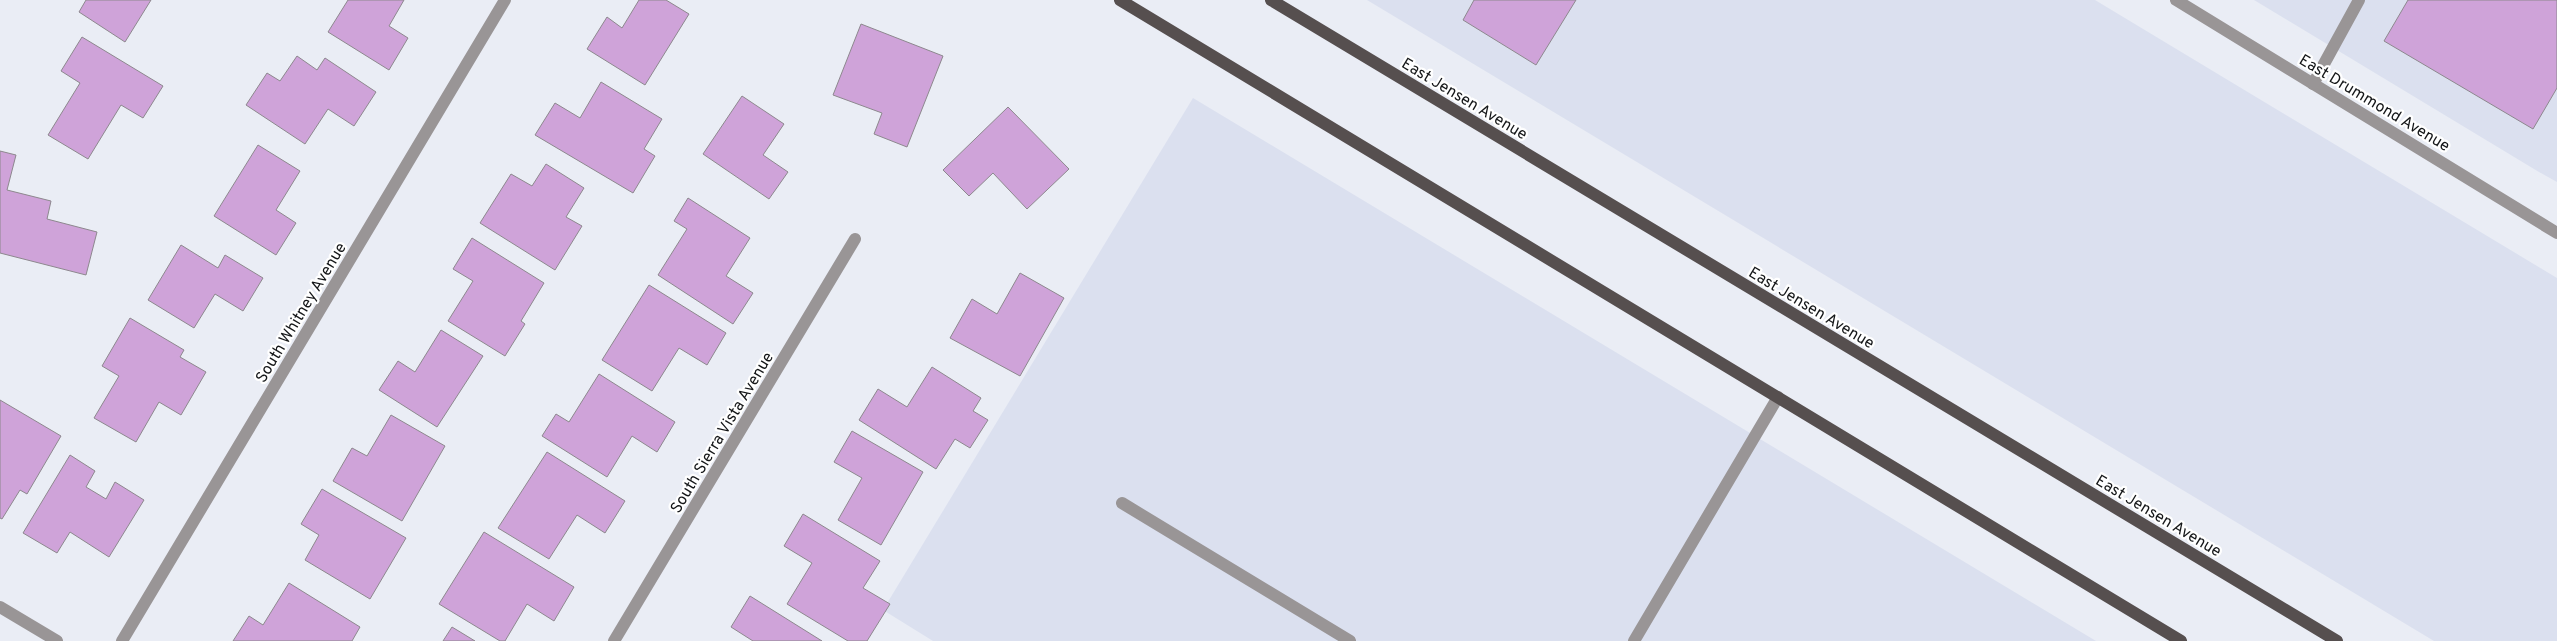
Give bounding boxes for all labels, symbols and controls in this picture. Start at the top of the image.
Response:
street label: East Drummond Avenue [2295,51,2453,157]
street label: East Jensen Avenue [1397,54,1531,145]
street label: South Whitney Avenue [252,239,351,387]
street label: East Jensen Avenue [1744,263,1878,354]
street label: South Sierra Vista Avenue [667,349,779,517]
street label: East Jensen Avenue [2091,471,2225,562]

